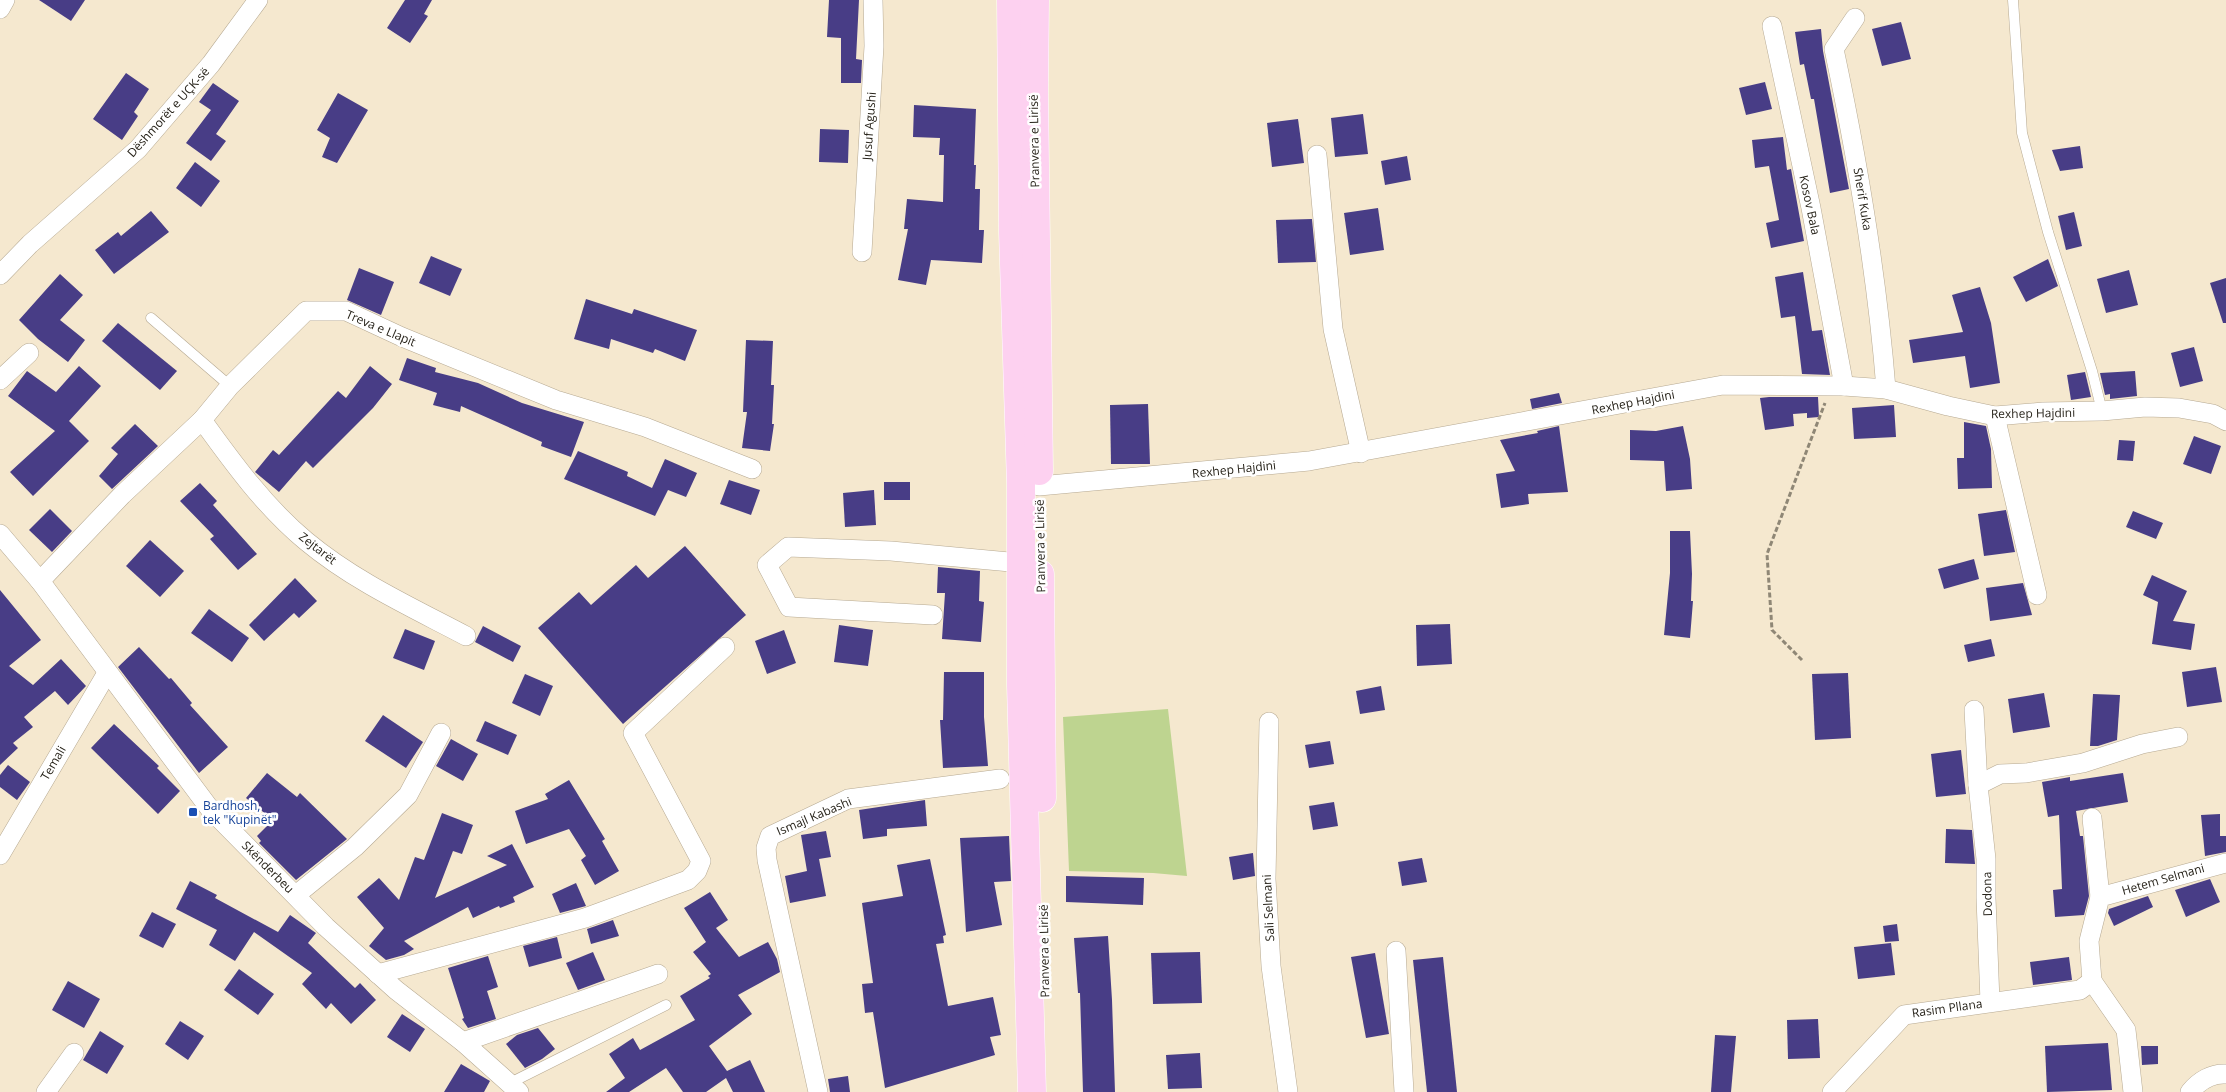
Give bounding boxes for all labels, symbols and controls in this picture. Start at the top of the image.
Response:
street label: Dëshmorët e UÇK-së [123,63,213,161]
street label: Jusuf Agushi [858,91,880,162]
street label: Pranvera e Lirisë [1025,94,1043,188]
street label: Sherif Kuka [1850,166,1876,232]
street label: Kosov Bala [1795,174,1825,236]
street label: Treva e Llapit [343,306,419,350]
street label: Rexhep Hajdini [1590,386,1676,418]
street label: Rexhep Hajdini [1991,404,2075,422]
street label: Rexhep Hajdini [1191,456,1277,482]
street label: Pranvera e Lirisë [1031,499,1049,593]
street label: Zejtarët [296,528,340,568]
street label: Temali [36,743,70,783]
street label: Ismajl Kabashi [774,793,854,839]
place label: Bardhosh, tek "Kupinët" [203,797,276,828]
marker: Bardhosh, tek "Kupinët" [187,806,199,818]
street label: Skënderbeu [238,837,298,897]
street label: Hetem Selmani [2120,859,2206,899]
street label: Dodona [1978,872,1996,916]
street label: Sali Selmani [1258,874,1278,942]
street label: Pranvera e Lirisë [1035,904,1053,998]
street label: Rasim Pllana [1911,995,1983,1021]

